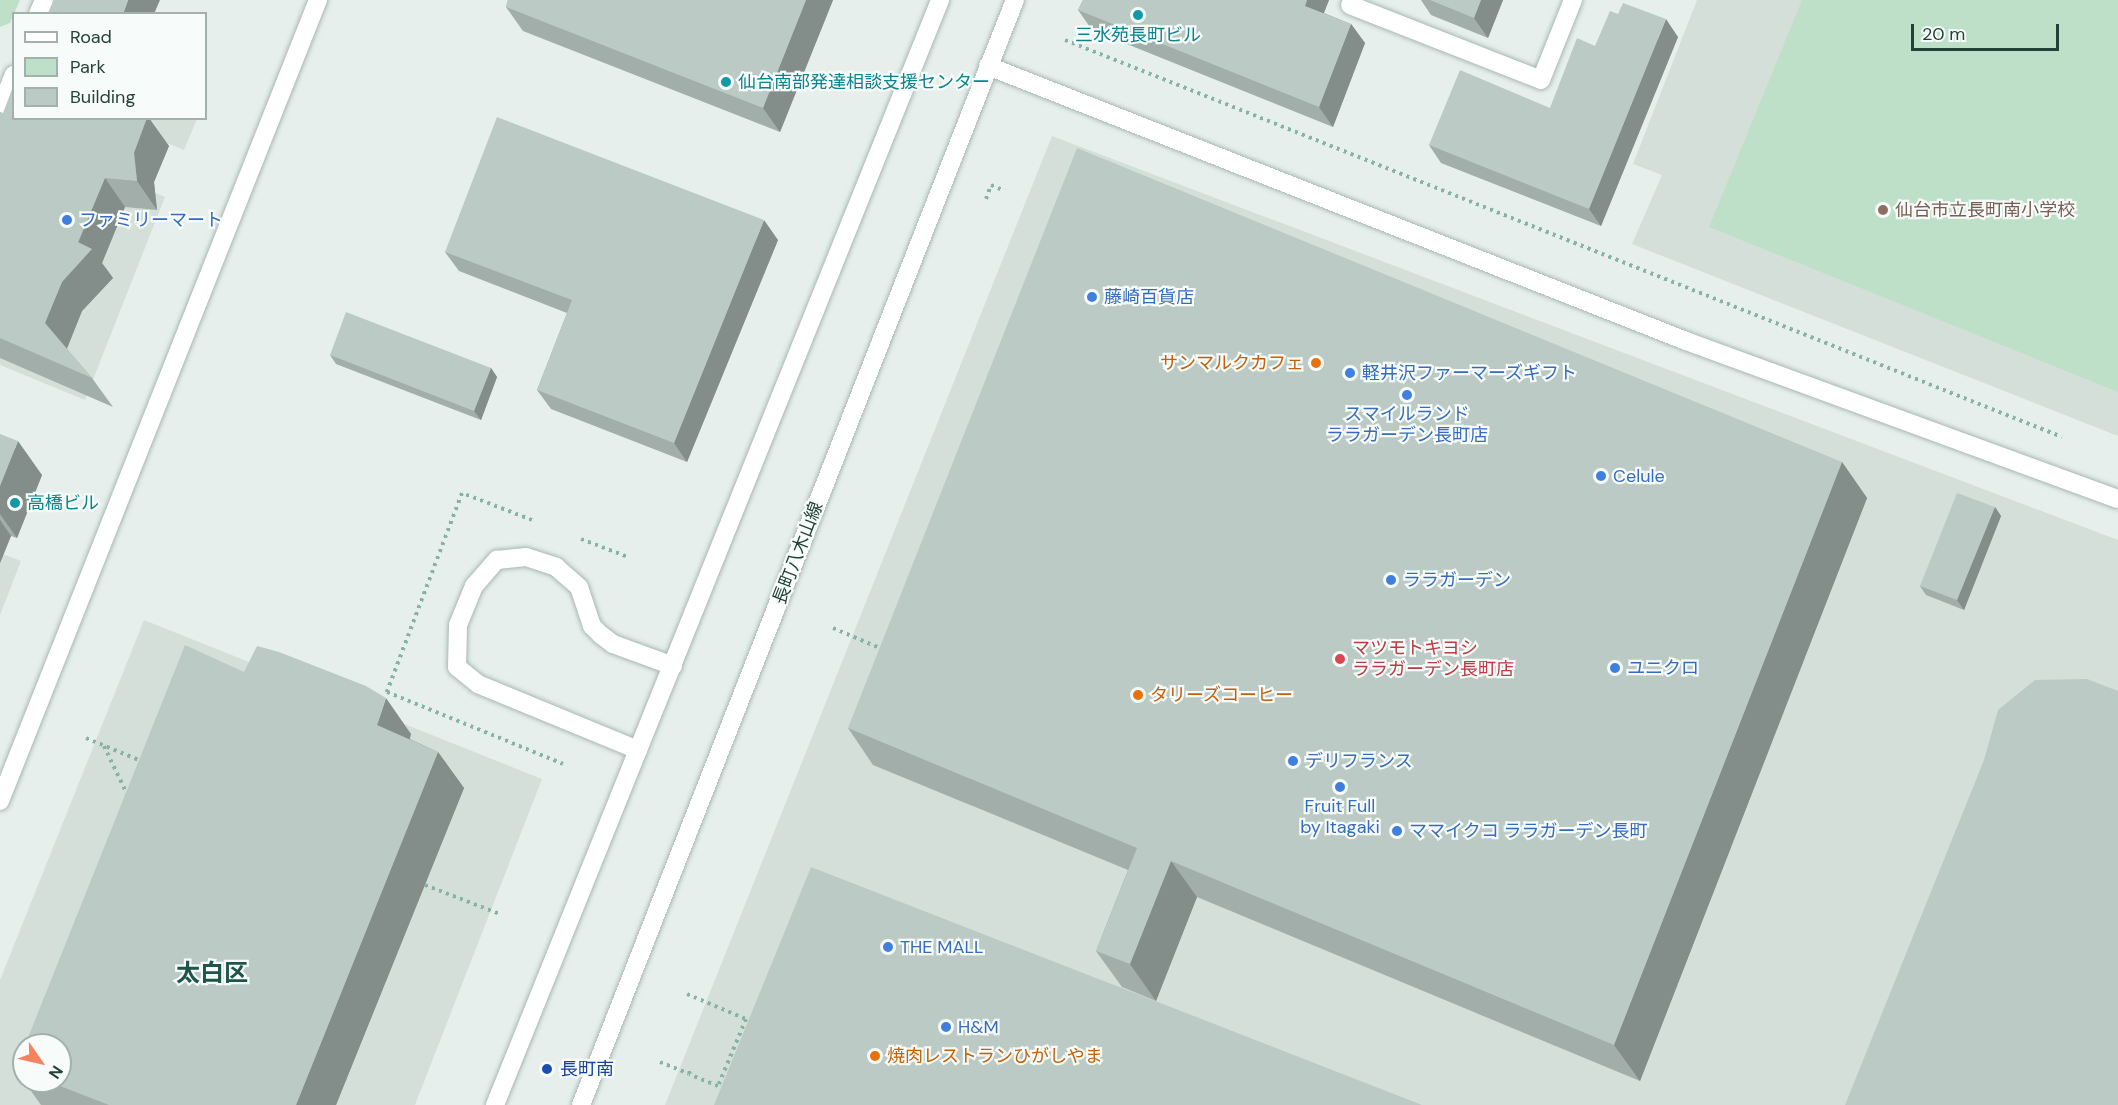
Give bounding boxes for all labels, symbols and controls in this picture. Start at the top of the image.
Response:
marker: 三水苑長町ビル [1131,8,1145,22]
legend [12,12,207,120]
scale bar [1914,12,2062,50]
text: 20 m [1922,22,1965,46]
place label: 三水苑長町ビル [1075,24,1201,46]
text: Road [70,25,112,49]
text: Park [70,55,106,79]
place label: 仙台南部発達相談支援センター [738,71,990,93]
marker: 仙台南部発達相談支援センター [719,75,733,89]
text: Building [70,85,135,109]
place label: 仙台市立長町南小学校 [1895,199,2075,221]
marker: 仙台市立長町南小学校 [1876,203,1890,217]
place label: ファミリーマート [79,209,223,231]
marker: ファミリーマート [60,213,74,227]
place label: 藤崎百貨店 [1104,286,1194,308]
marker: 藤崎百貨店 [1085,290,1099,304]
place label: サンマルクカフェ [1160,352,1304,374]
marker: サンマルクカフェ [1309,356,1323,370]
place label: 軽井沢ファーマーズギフト [1362,362,1578,384]
marker: 軽井沢ファーマーズギフト [1343,366,1357,380]
marker: スマイルランド ララガーデン長町店 [1400,388,1414,402]
place label: スマイルランド ララガーデン長町店 [1326,404,1488,446]
place label: Celule [1613,465,1665,487]
marker: Celule [1594,469,1608,483]
place label: 高橋ビル [27,492,99,514]
marker: 高橋ビル [8,496,22,510]
street label: 長町八木山線 [769,499,827,607]
place label: ララガーデン [1403,569,1511,591]
marker: ララガーデン [1384,573,1398,587]
place label: マツモトキヨシ ララガーデン長町店 [1352,638,1514,680]
marker: マツモトキヨシ ララガーデン長町店 [1333,652,1347,666]
place label: ユニクロ [1627,657,1699,679]
marker: ユニクロ [1608,661,1622,675]
place label: タリーズコーヒー [1150,684,1294,706]
marker: タリーズコーヒー [1131,688,1145,702]
place label: デリフランス [1305,750,1413,772]
marker: デリフランス [1286,754,1300,768]
marker: Fruit Full by Itagaki [1333,780,1347,794]
place label: Fruit Full by Itagaki [1300,796,1380,838]
place label: ママイクコ ララガーデン長町 [1409,820,1648,842]
marker: ママイクコ ララガーデン長町 [1390,824,1404,838]
place label: THE MALL [900,936,983,958]
marker: THE MALL [881,940,895,954]
district label: 太白区 [176,959,248,987]
place label: H&M [958,1016,999,1038]
marker: H&M [939,1020,953,1034]
north arrow [12,1033,72,1093]
place label: 焼肉レストランひがしやま [887,1045,1103,1067]
marker: 焼肉レストランひがしやま [868,1049,882,1063]
place label: 長町南 [560,1058,614,1080]
marker: 長町南 [538,1060,556,1078]
text: N [44,1062,68,1083]

